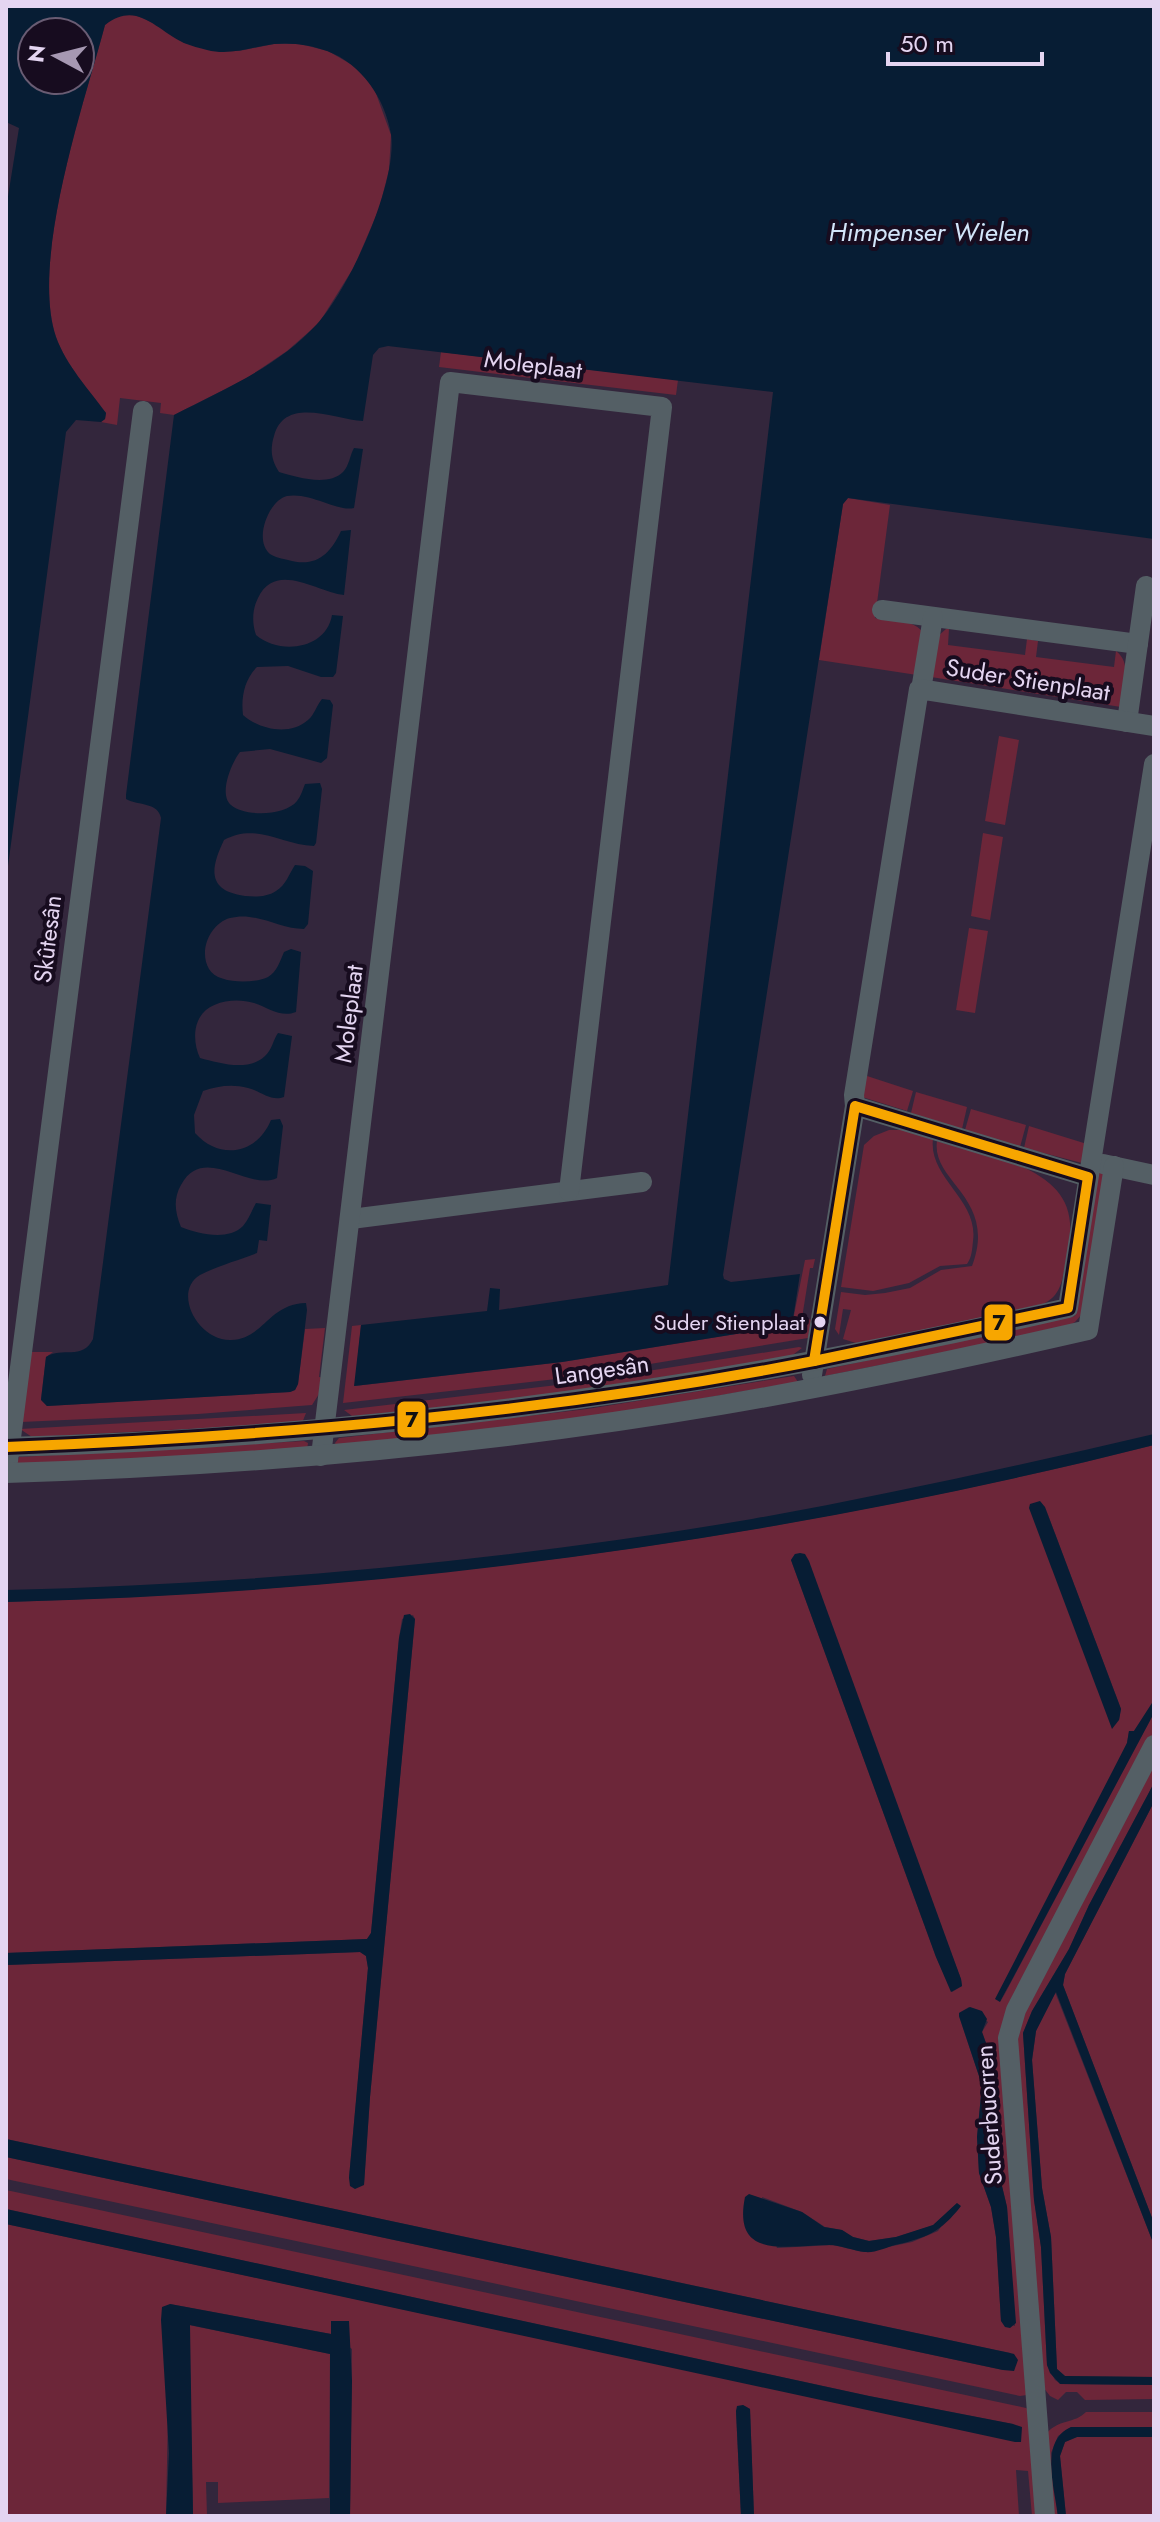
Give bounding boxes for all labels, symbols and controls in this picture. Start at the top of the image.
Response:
north arrow [16,16,96,96]
scale bar [888,16,1042,66]
text: 50 m [900,26,954,61]
text: N [19,43,53,64]
water label: Himpenser Wielen [828,213,1030,251]
street label: Moleplaat [482,341,584,388]
street label: Suder Stienplaat [944,649,1113,710]
street label: Skûtesân [25,893,70,985]
street label: Moleplaat [325,963,372,1065]
line badge: 7 [983,1303,1014,1342]
place label: Suder Stienplaat [653,1306,806,1338]
text: 7 [992,1306,1006,1338]
marker: Suder Stienplaat [812,1314,828,1330]
street label: Langesân [553,1346,651,1393]
line badge: 7 [396,1400,427,1439]
text: 7 [405,1403,419,1435]
street label: Suderbuorren [966,2044,1011,2186]

